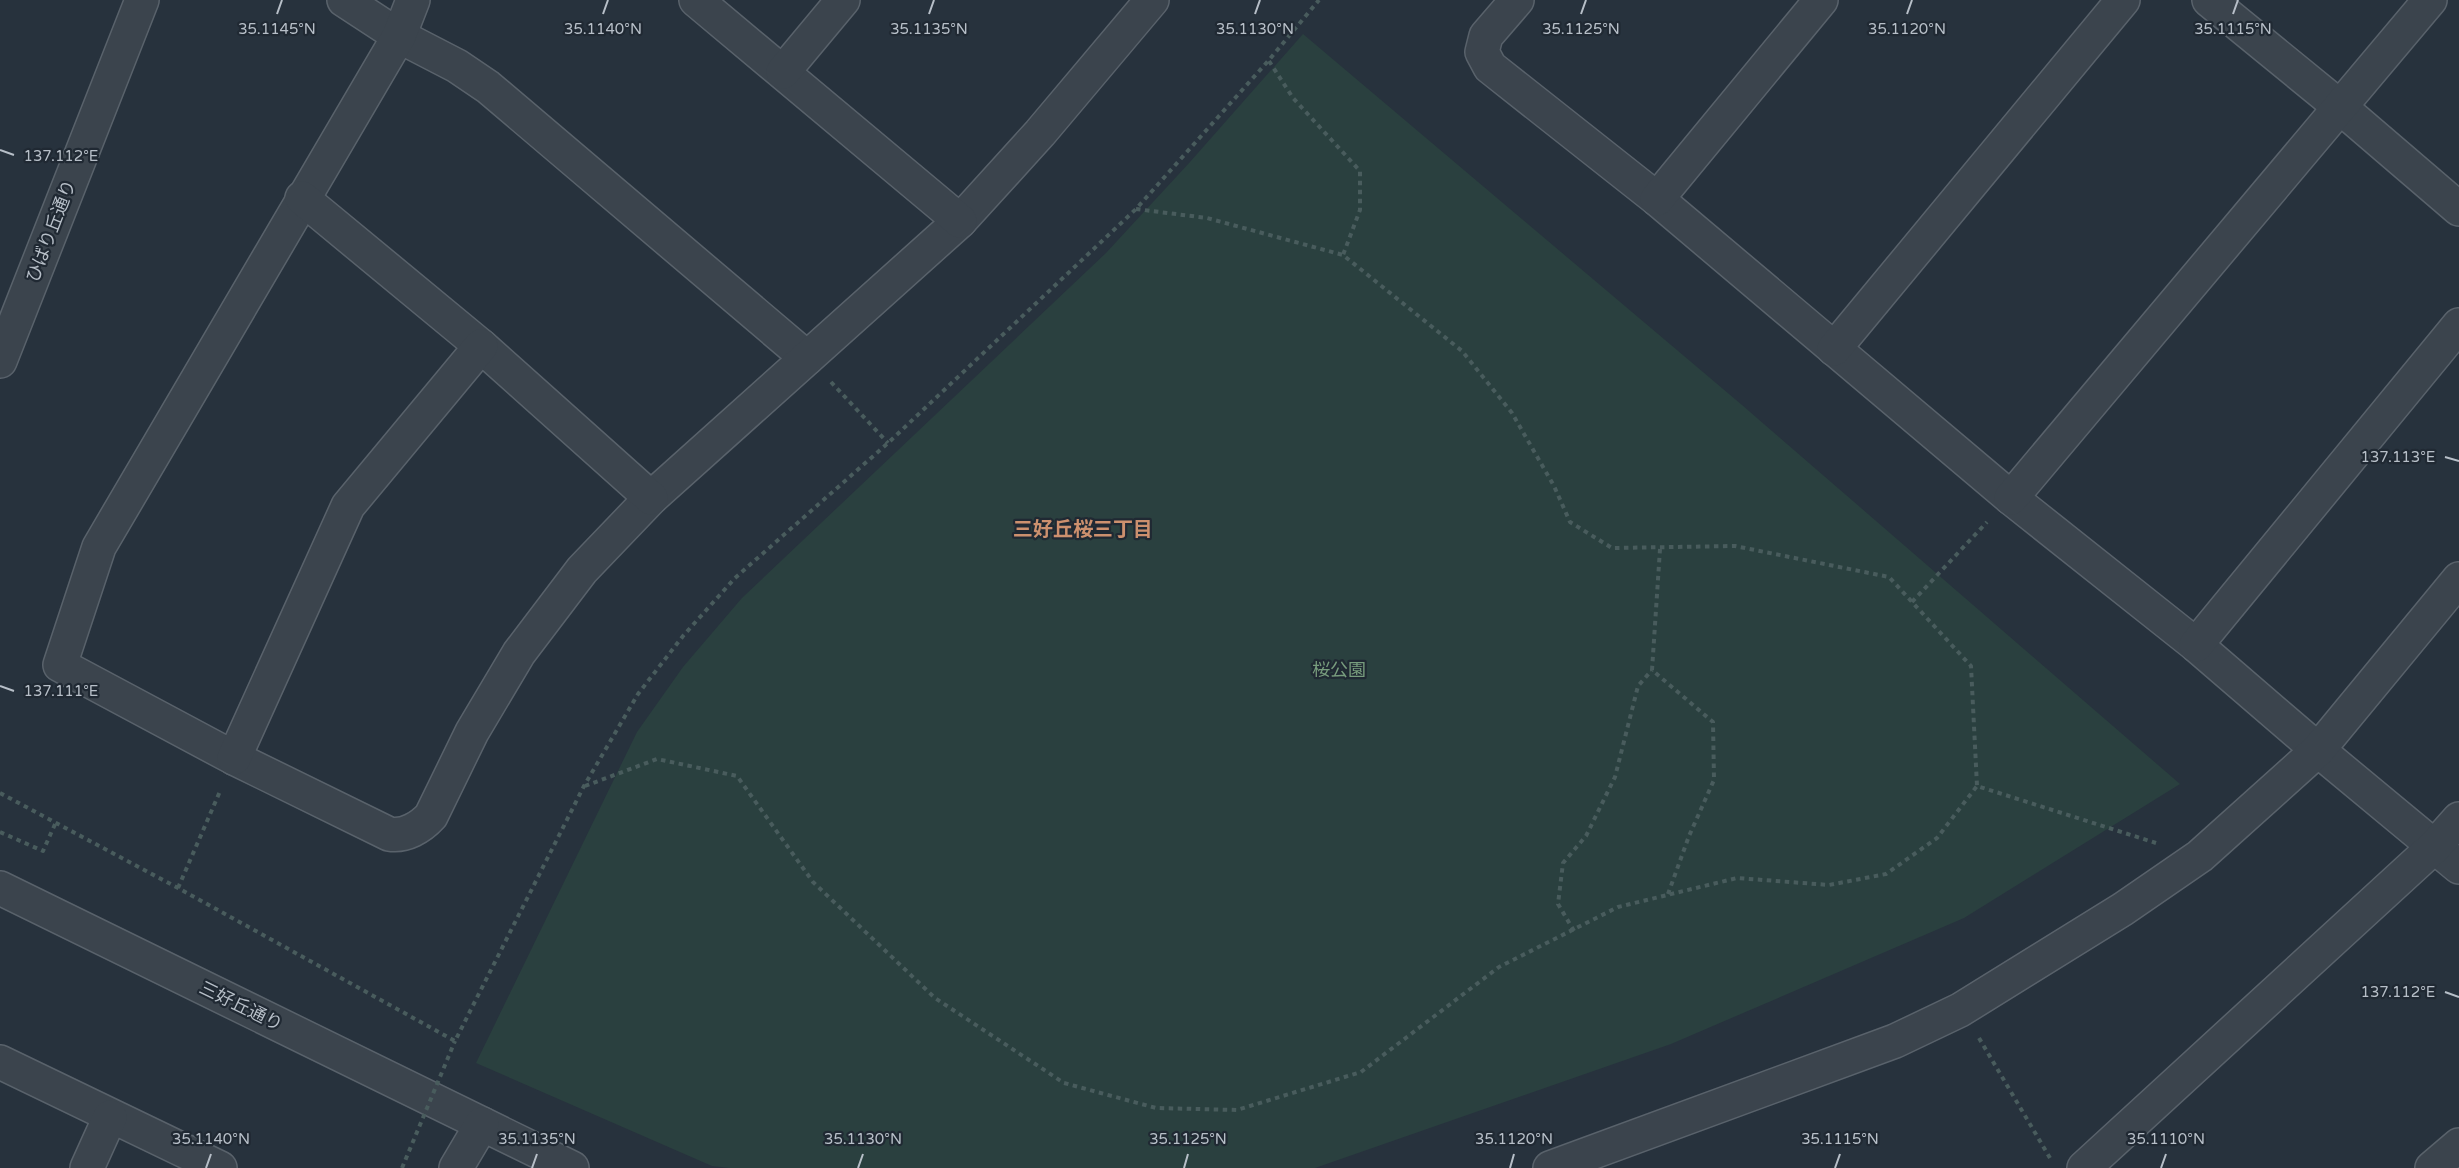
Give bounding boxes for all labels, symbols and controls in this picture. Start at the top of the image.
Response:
text: 35.1145°N [238,20,316,38]
text: 35.1140°N [564,20,642,38]
text: 35.1135°N [890,20,968,38]
text: 35.1130°N [1216,20,1294,38]
text: 35.1125°N [1542,20,1620,38]
text: 35.1120°N [1868,20,1946,38]
text: 35.1115°N [2194,20,2272,38]
text: 137.112°E [24,147,98,165]
street label: ひばり丘通り [21,177,81,285]
text: 137.113°E [2361,448,2435,466]
district label: 三好丘桜三丁目 [1013,518,1153,542]
park label: 桜公園 [1312,659,1366,681]
text: 137.111°E [24,682,98,700]
street label: 三好丘通り [196,976,286,1036]
text: 137.112°E [2361,983,2435,1001]
text: 35.1140°N [172,1130,250,1148]
text: 35.1135°N [498,1130,576,1148]
text: 35.1130°N [824,1130,902,1148]
text: 35.1125°N [1149,1130,1227,1148]
text: 35.1120°N [1475,1130,1553,1148]
text: 35.1115°N [1801,1130,1879,1148]
text: 35.1110°N [2127,1130,2205,1148]

